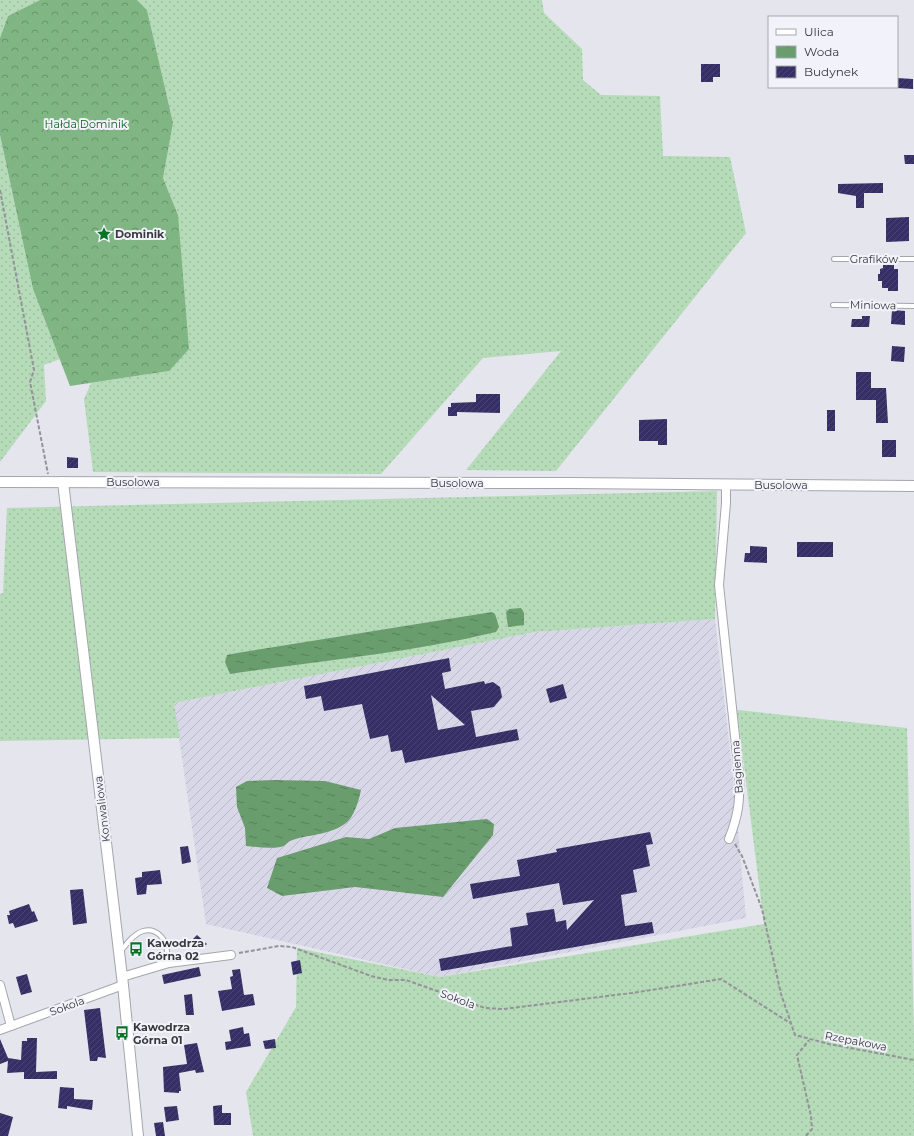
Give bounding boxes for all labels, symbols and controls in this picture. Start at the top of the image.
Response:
legend [768,16,898,88]
text: Ulica [804,24,834,39]
text: Woda [804,44,839,59]
text: Budynek [804,64,859,79]
park label: Hałda Dominik [45,117,128,131]
place icon: Dominik [96,226,112,242]
place label: Dominik [115,227,165,241]
street label: Grafików [850,252,899,266]
street label: Miniowa [850,298,896,312]
street label: Busolowa [106,475,160,489]
street label: Busolowa [430,476,484,490]
street label: Busolowa [754,478,808,492]
street label: Bagienna [728,740,746,794]
street label: Konwaliowa [91,775,113,843]
place label: Kawodrza Górna 02 [147,936,204,963]
bus stop icon: Kawodrza Górna 02 [128,941,144,957]
street label: Sokola [439,986,477,1012]
street label: Sokola [48,993,86,1019]
place label: Kawodrza Górna 01 [133,1020,190,1047]
bus stop icon: Kawodrza Górna 01 [114,1025,130,1041]
street label: Rzepakowa [824,1028,888,1054]

